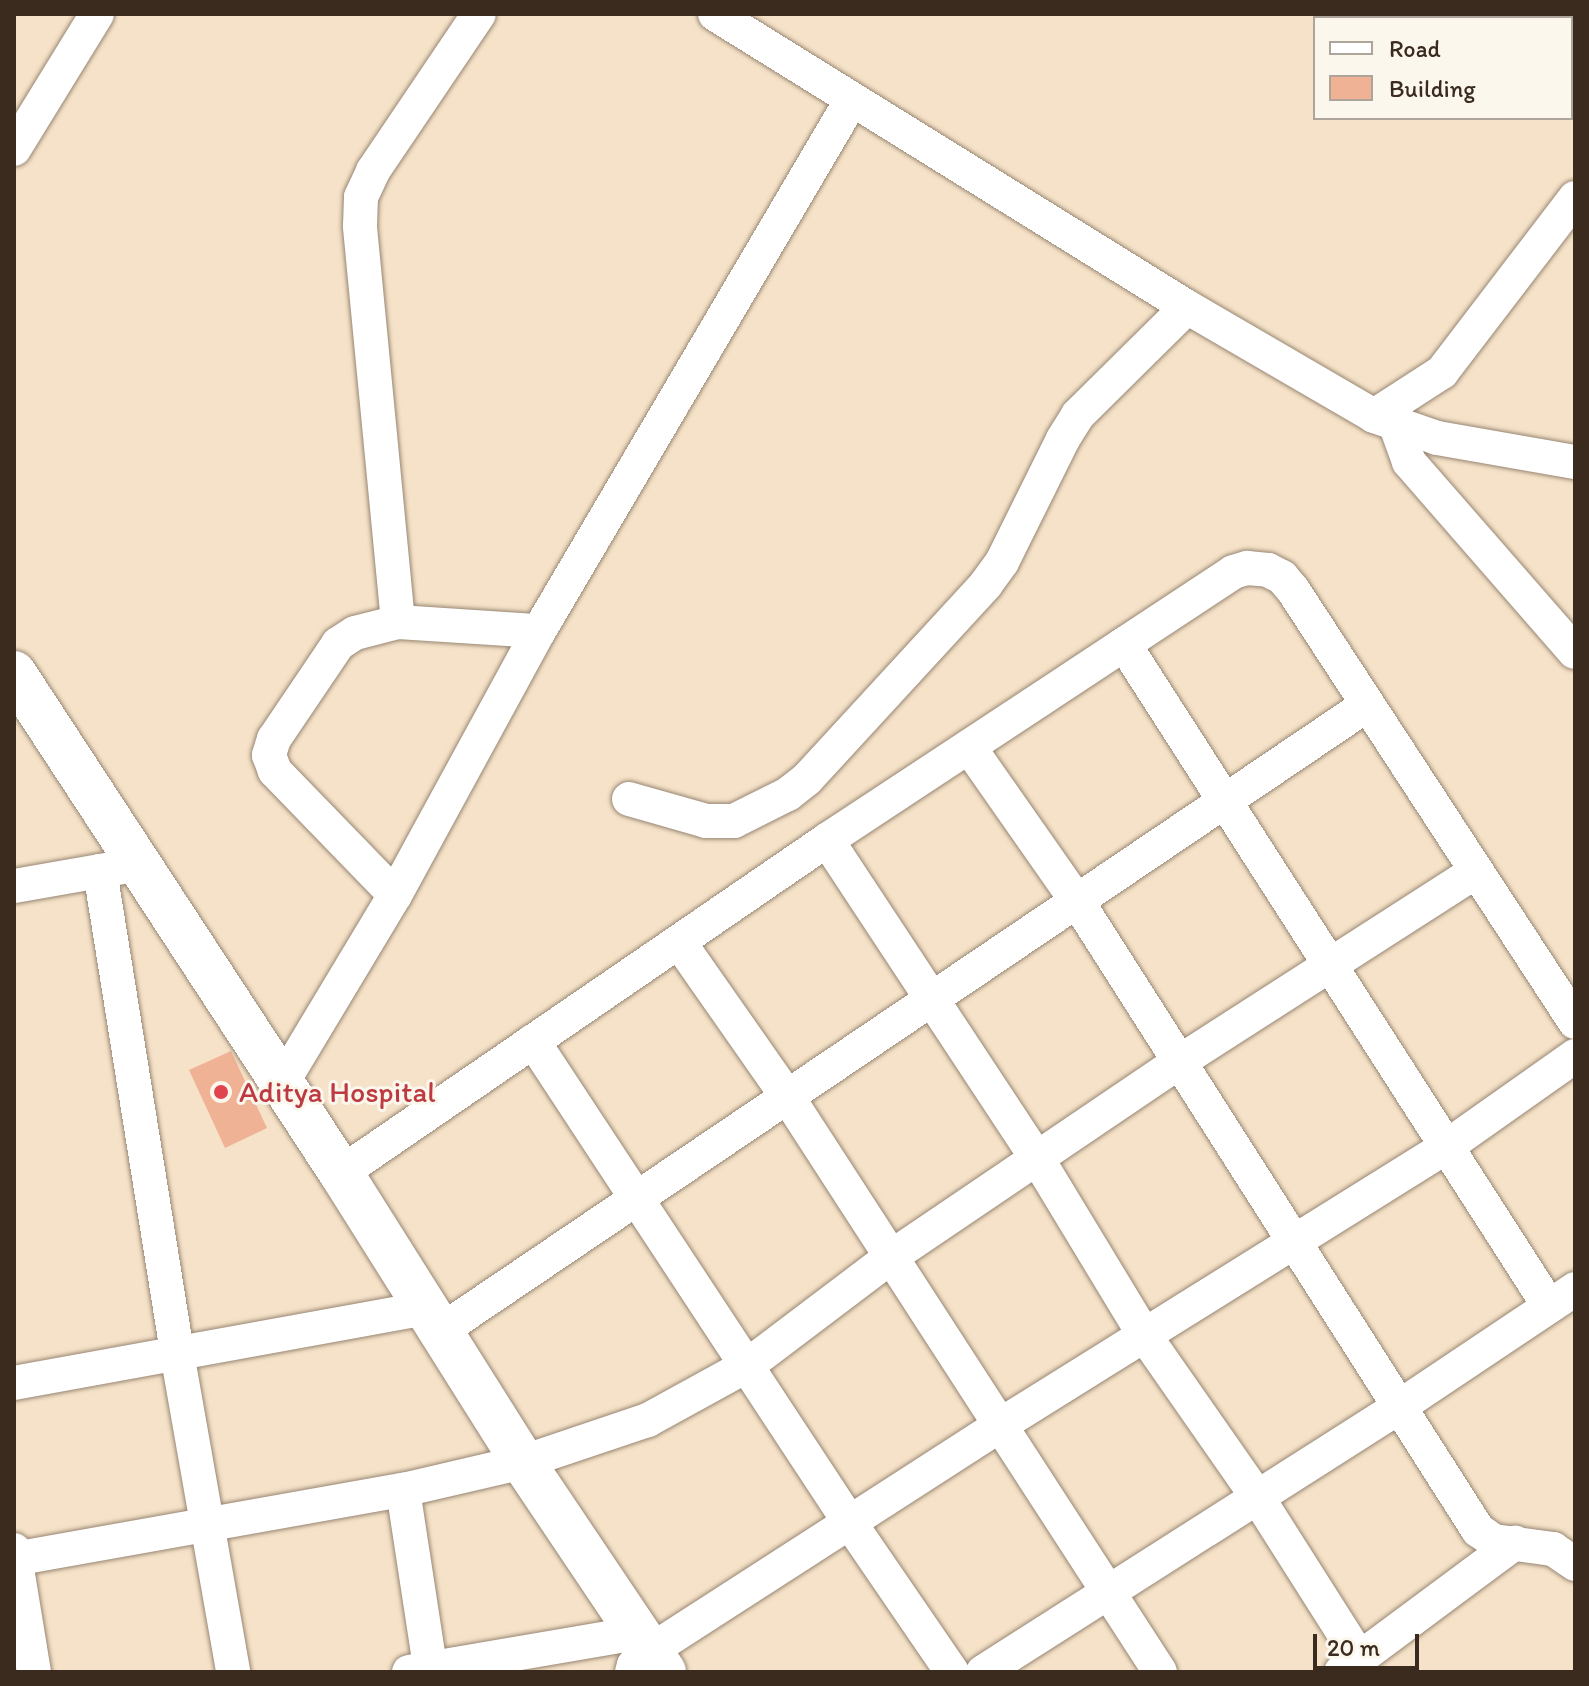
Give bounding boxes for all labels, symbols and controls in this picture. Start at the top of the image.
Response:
legend [1313,16,1573,120]
text: Road [1389,34,1441,63]
text: Building [1389,74,1476,103]
place label: Aditya Hospital [239,1074,437,1110]
marker: Aditya Hospital [210,1081,232,1103]
scale bar [1317,1618,1423,1668]
text: 20 m [1327,1633,1380,1662]

